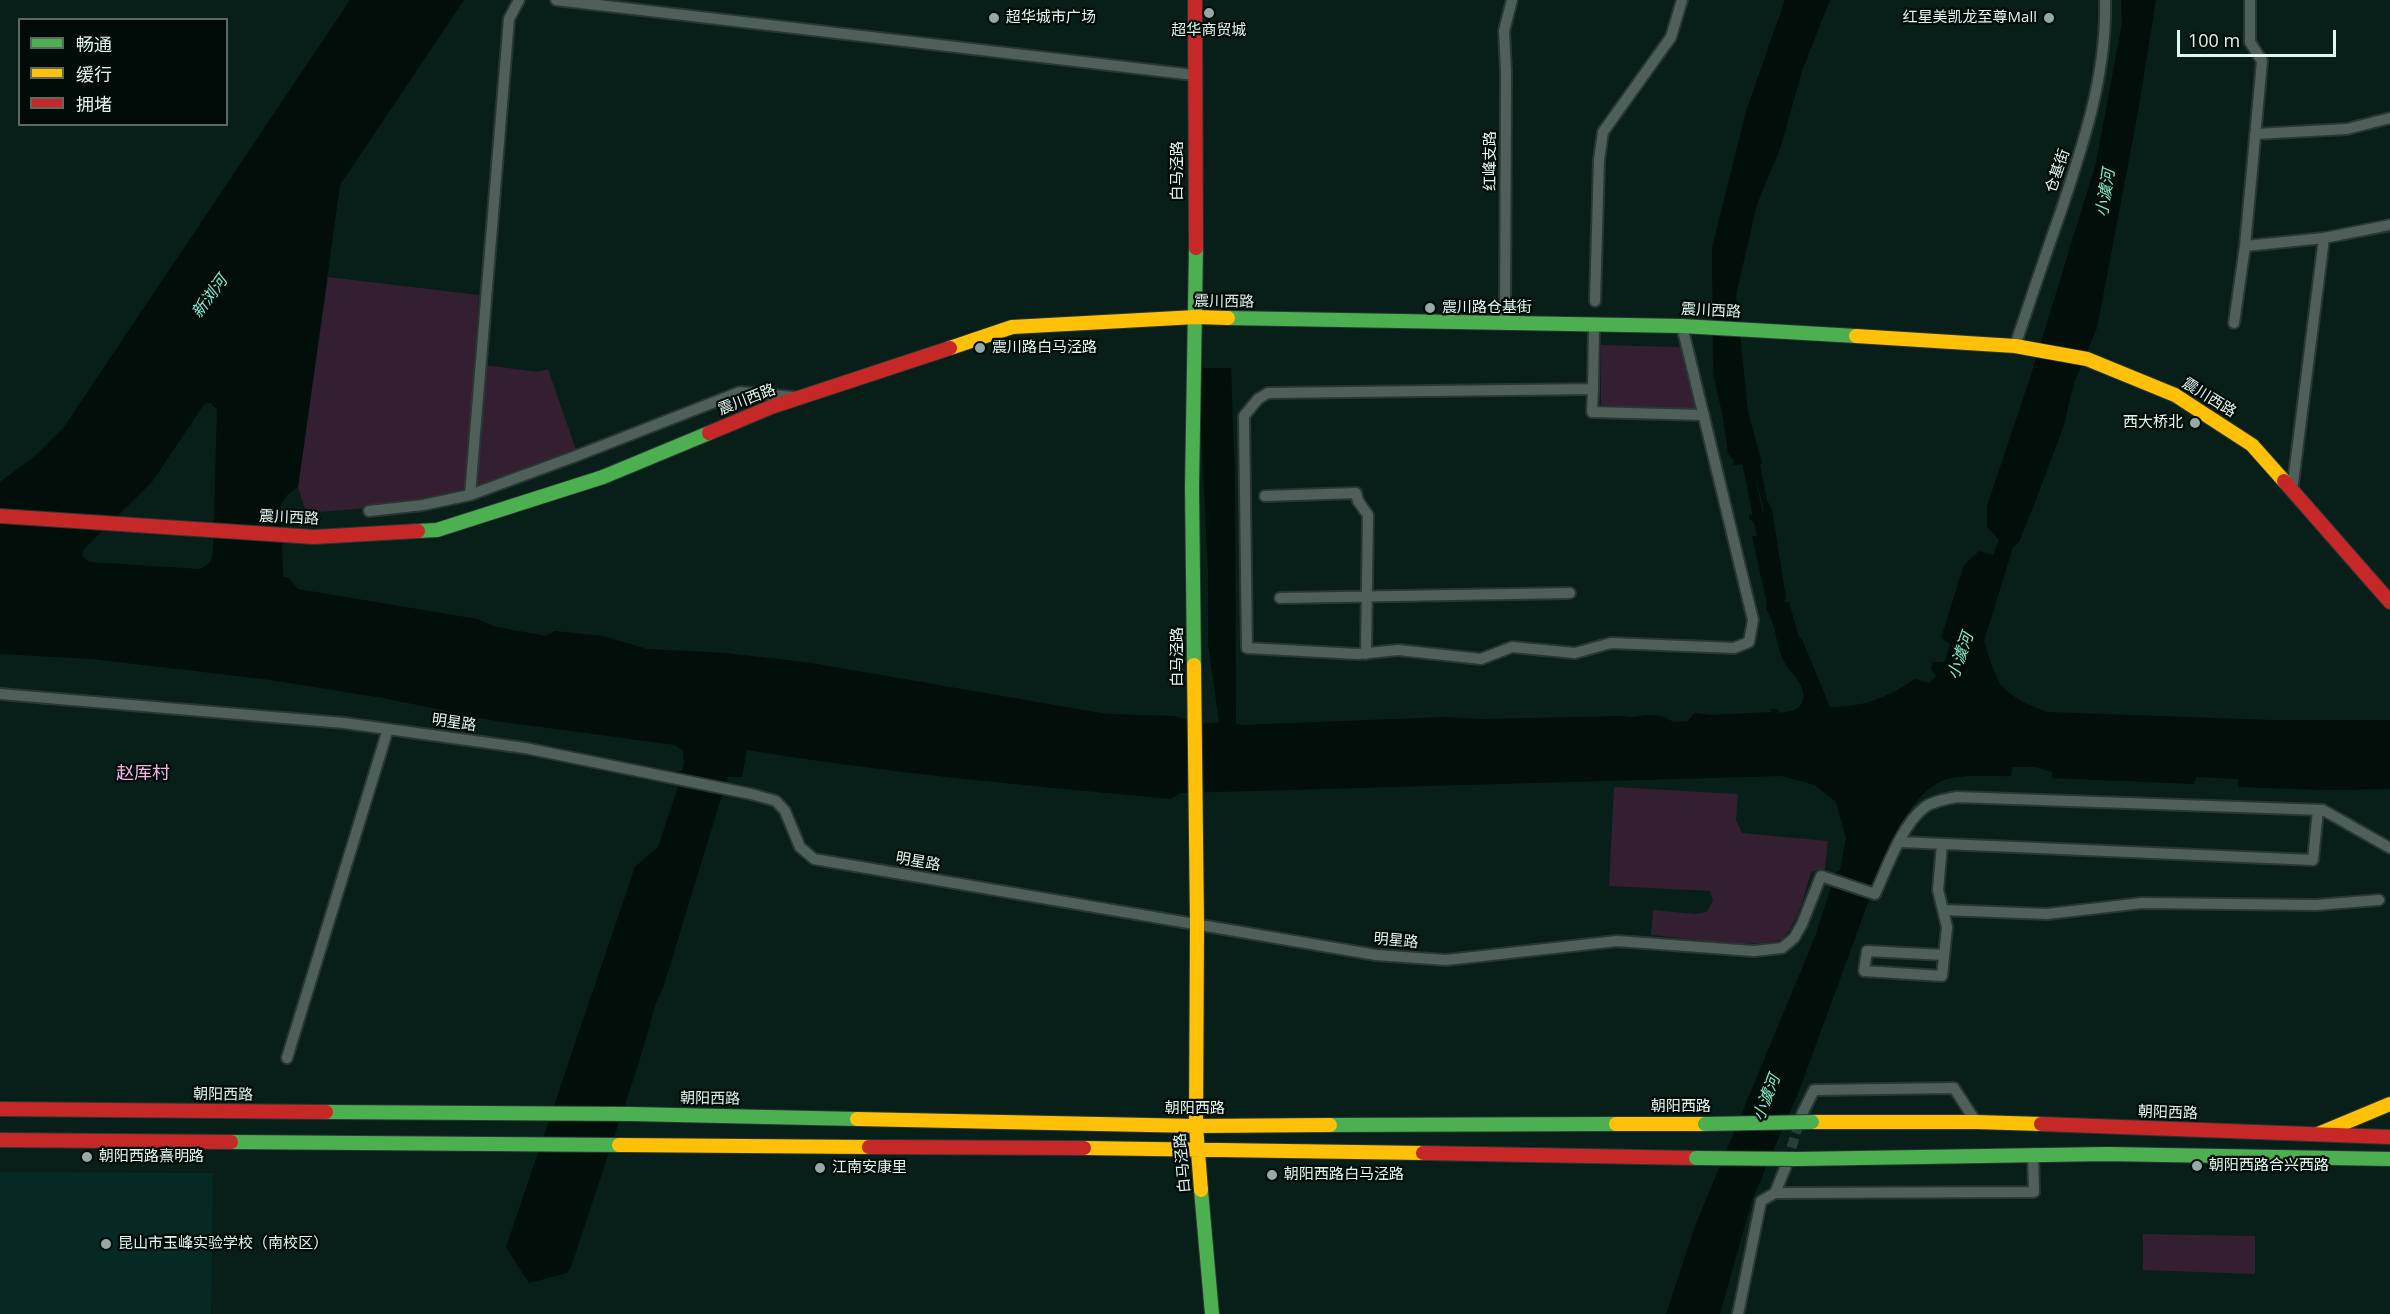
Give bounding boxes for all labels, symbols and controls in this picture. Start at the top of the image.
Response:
marker: 超华商贸城 [1202,6,1216,20]
place label: 超华城市广场 [1006,9,1096,27]
place label: 红星美凯龙至尊Mall [1903,9,2037,27]
marker: 超华城市广场 [987,11,1001,25]
marker: 红星美凯龙至尊Mall [2042,11,2056,25]
legend [18,18,228,126]
scale bar [2180,18,2339,56]
place label: 超华商贸城 [1172,22,1246,40]
text: 100 m [2188,28,2240,52]
text: 畅通 [76,32,112,56]
text: 缓行 [76,62,112,86]
text: 拥堵 [76,92,112,116]
street label: 红峰支路 [1482,131,1500,191]
street label: 白马泾路 [1169,141,1187,201]
street label: 仓基街 [2042,147,2074,195]
water label: 小澞河 [2093,168,2119,218]
water label: 新浏河 [188,272,232,322]
street label: 震川西路 [1194,292,1254,312]
place label: 震川路仓基街 [1442,299,1532,317]
street label: 震川西路 [1681,300,1741,322]
marker: 震川路仓基街 [1423,301,1437,315]
place label: 震川路白马泾路 [992,339,1097,357]
marker: 震川路白马泾路 [973,341,987,355]
street label: 震川西路 [2179,374,2239,422]
street label: 震川西路 [716,381,778,419]
place label: 西大桥北 [2123,414,2183,432]
marker: 西大桥北 [2188,416,2202,430]
street label: 震川西路 [259,507,319,529]
street label: 白马泾路 [1169,627,1187,687]
water label: 小澞河 [1944,630,1978,682]
street label: 明星路 [430,711,478,735]
district label: 赵厍村 [116,763,170,785]
street label: 明星路 [894,849,942,875]
street label: 明星路 [1373,930,1419,952]
water label: 小澞河 [1749,1072,1785,1124]
street label: 朝阳西路 [193,1085,253,1105]
street label: 朝阳西路 [680,1089,740,1109]
street label: 朝阳西路 [1651,1098,1711,1116]
street label: 朝阳西路 [1165,1100,1225,1118]
street label: 朝阳西路 [2138,1103,2198,1123]
street label: 白马泾路 [1171,1132,1195,1194]
place label: 朝阳西路熹明路 [99,1148,204,1166]
marker: 朝阳西路熹明路 [80,1150,94,1164]
place label: 朝阳西路合兴西路 [2209,1157,2329,1175]
place label: 江南安康里 [832,1159,907,1177]
marker: 朝阳西路合兴西路 [2190,1159,2204,1173]
marker: 江南安康里 [813,1161,827,1175]
place label: 朝阳西路白马泾路 [1284,1166,1404,1184]
marker: 朝阳西路白马泾路 [1265,1168,1279,1182]
place label: 昆山市玉峰实验学校（南校区） [118,1235,328,1253]
marker: 昆山市玉峰实验学校（南校区） [99,1237,113,1251]

